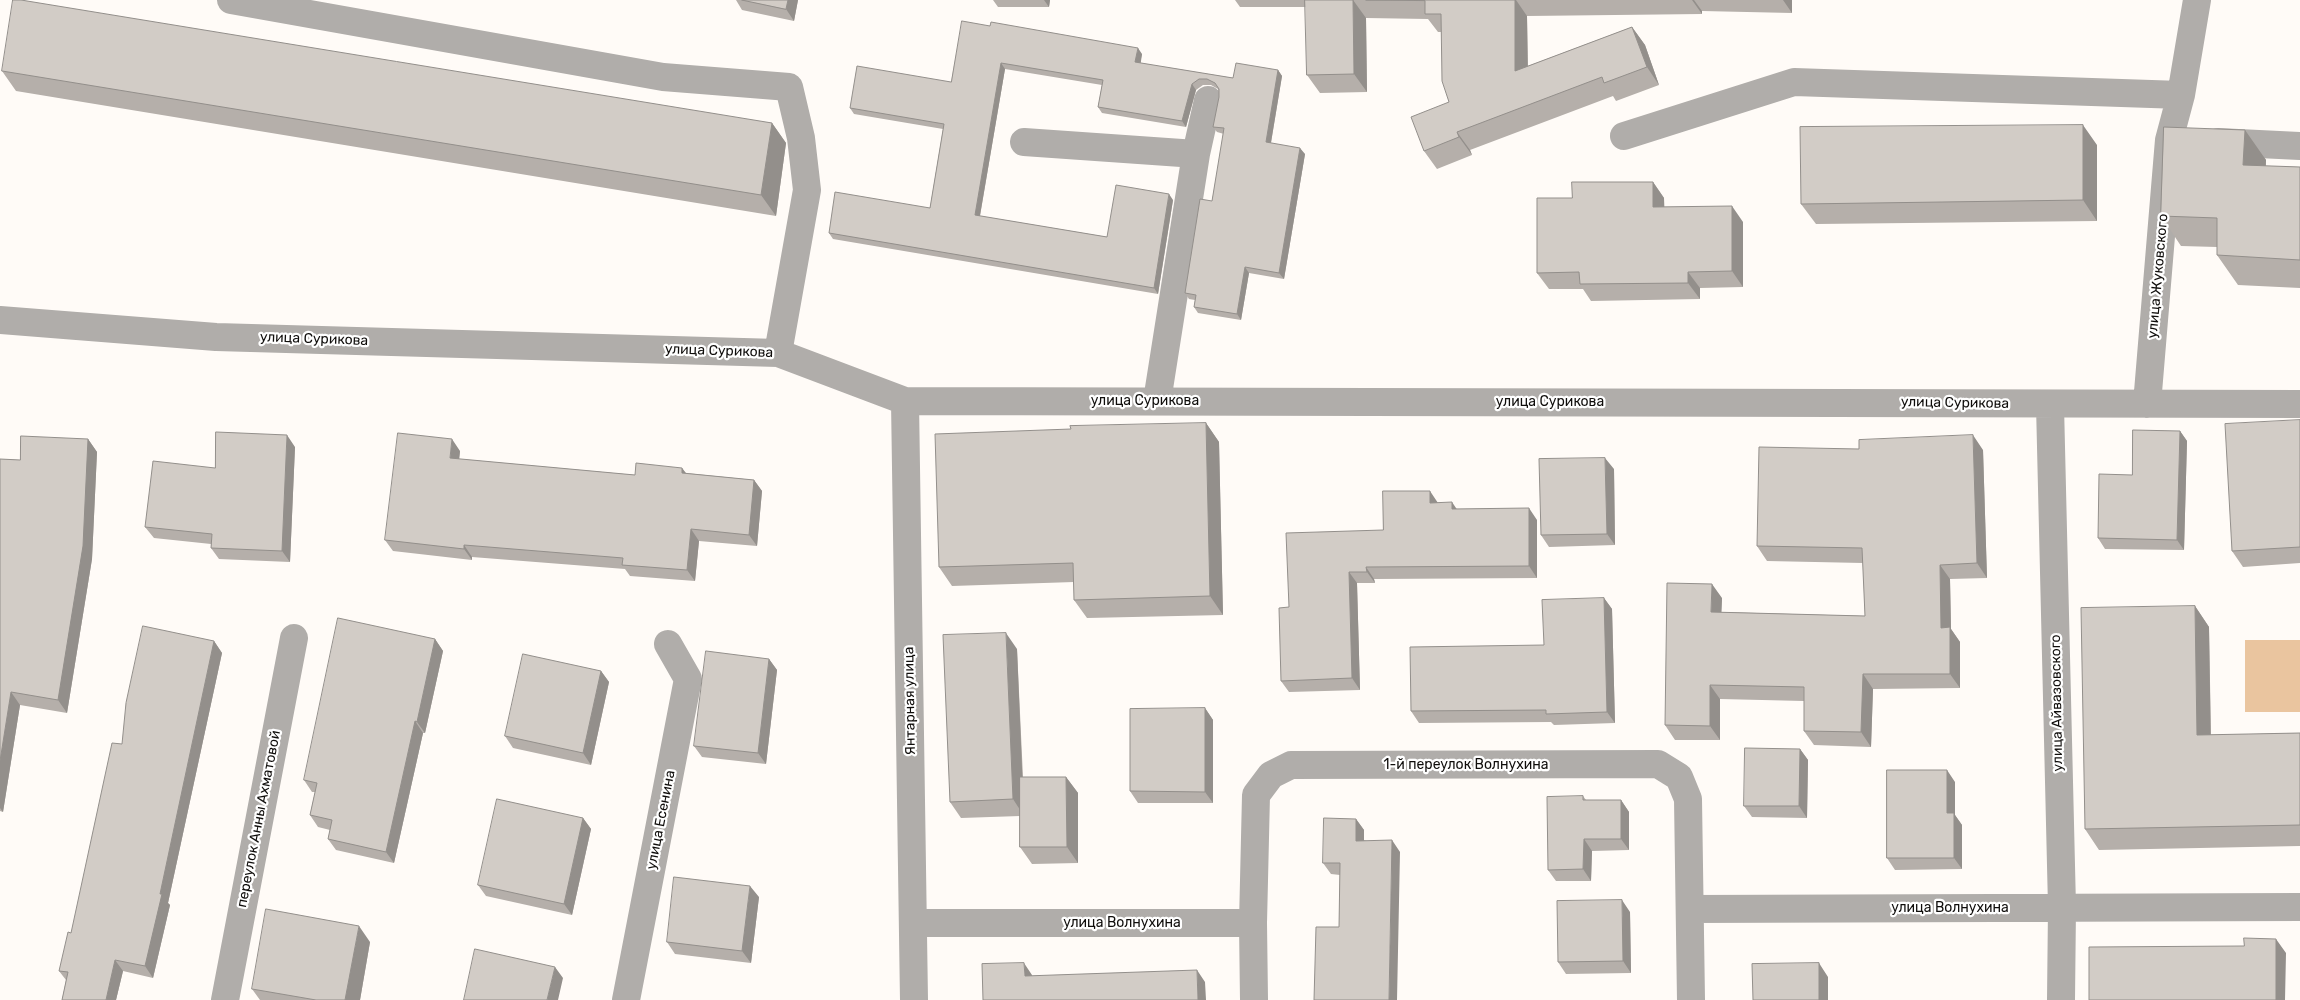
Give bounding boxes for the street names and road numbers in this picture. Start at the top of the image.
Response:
street label: улица Жуковского [2144,213,2172,339]
street label: улица Сурикова [260,329,368,349]
street label: улица Сурикова [665,341,773,361]
street label: улица Сурикова [1091,393,1199,409]
street label: улица Сурикова [1496,394,1604,410]
street label: улица Сурикова [1901,394,2009,412]
street label: улица Айвазовского [2047,634,2067,772]
street label: Янтарная улица [901,647,919,755]
street label: переулок Анны Ахматовой [234,729,284,909]
street label: 1-й переулок Волнухина [1384,757,1548,773]
street label: улица Есенина [643,769,679,871]
street label: улица Волнухина [1891,900,2009,916]
street label: улица Волнухина [1063,915,1181,931]

